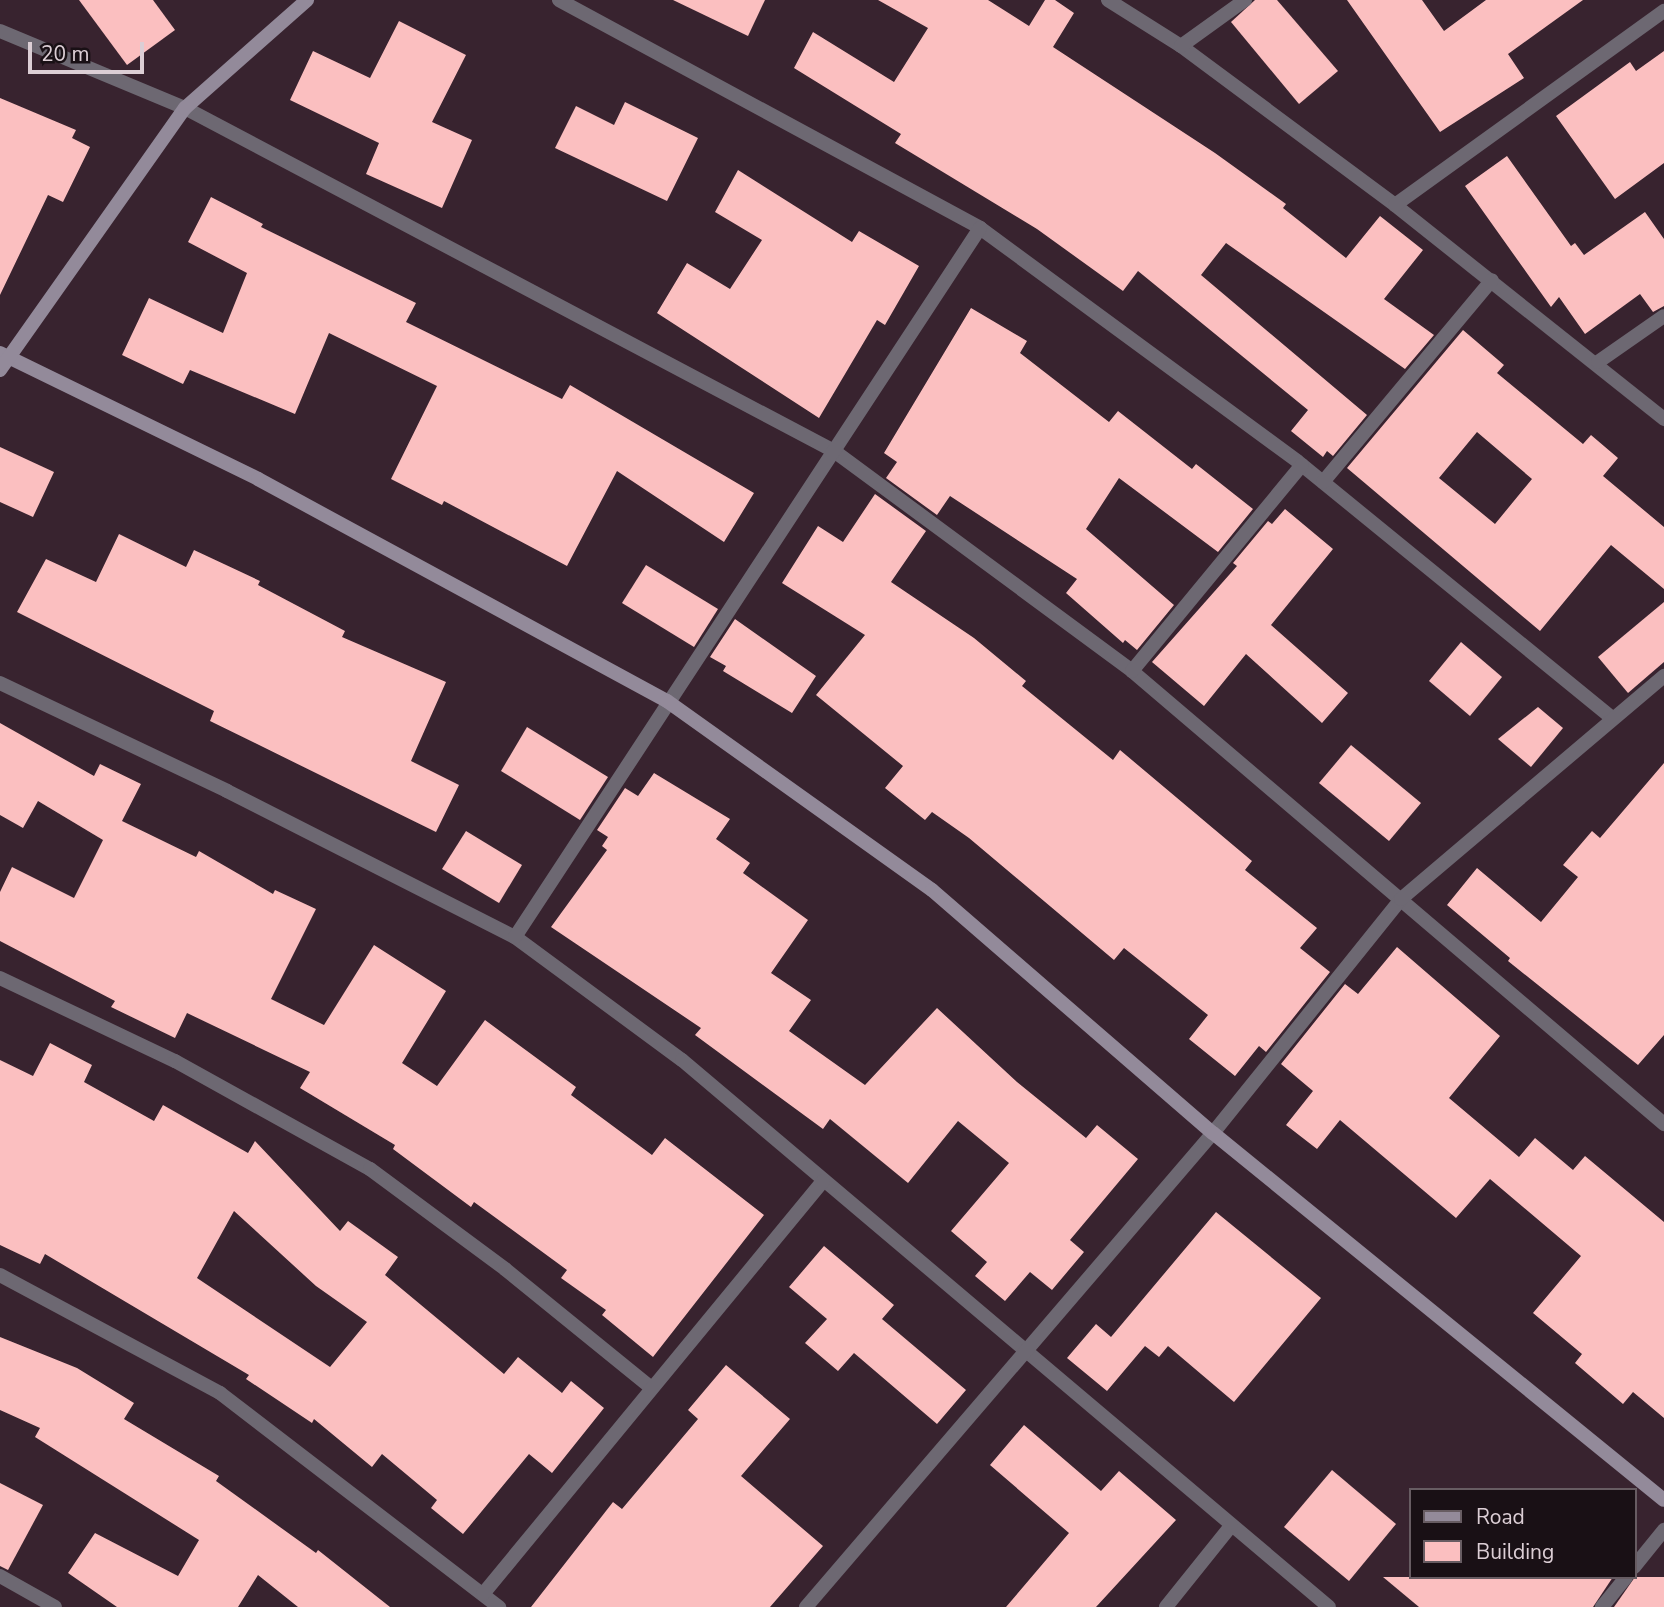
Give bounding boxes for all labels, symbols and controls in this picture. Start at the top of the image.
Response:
scale bar [32,28,147,72]
text: 20 m [41,40,90,68]
legend [1408,1488,1636,1579]
text: Road [1476,1503,1525,1531]
text: Building [1476,1538,1554,1566]

